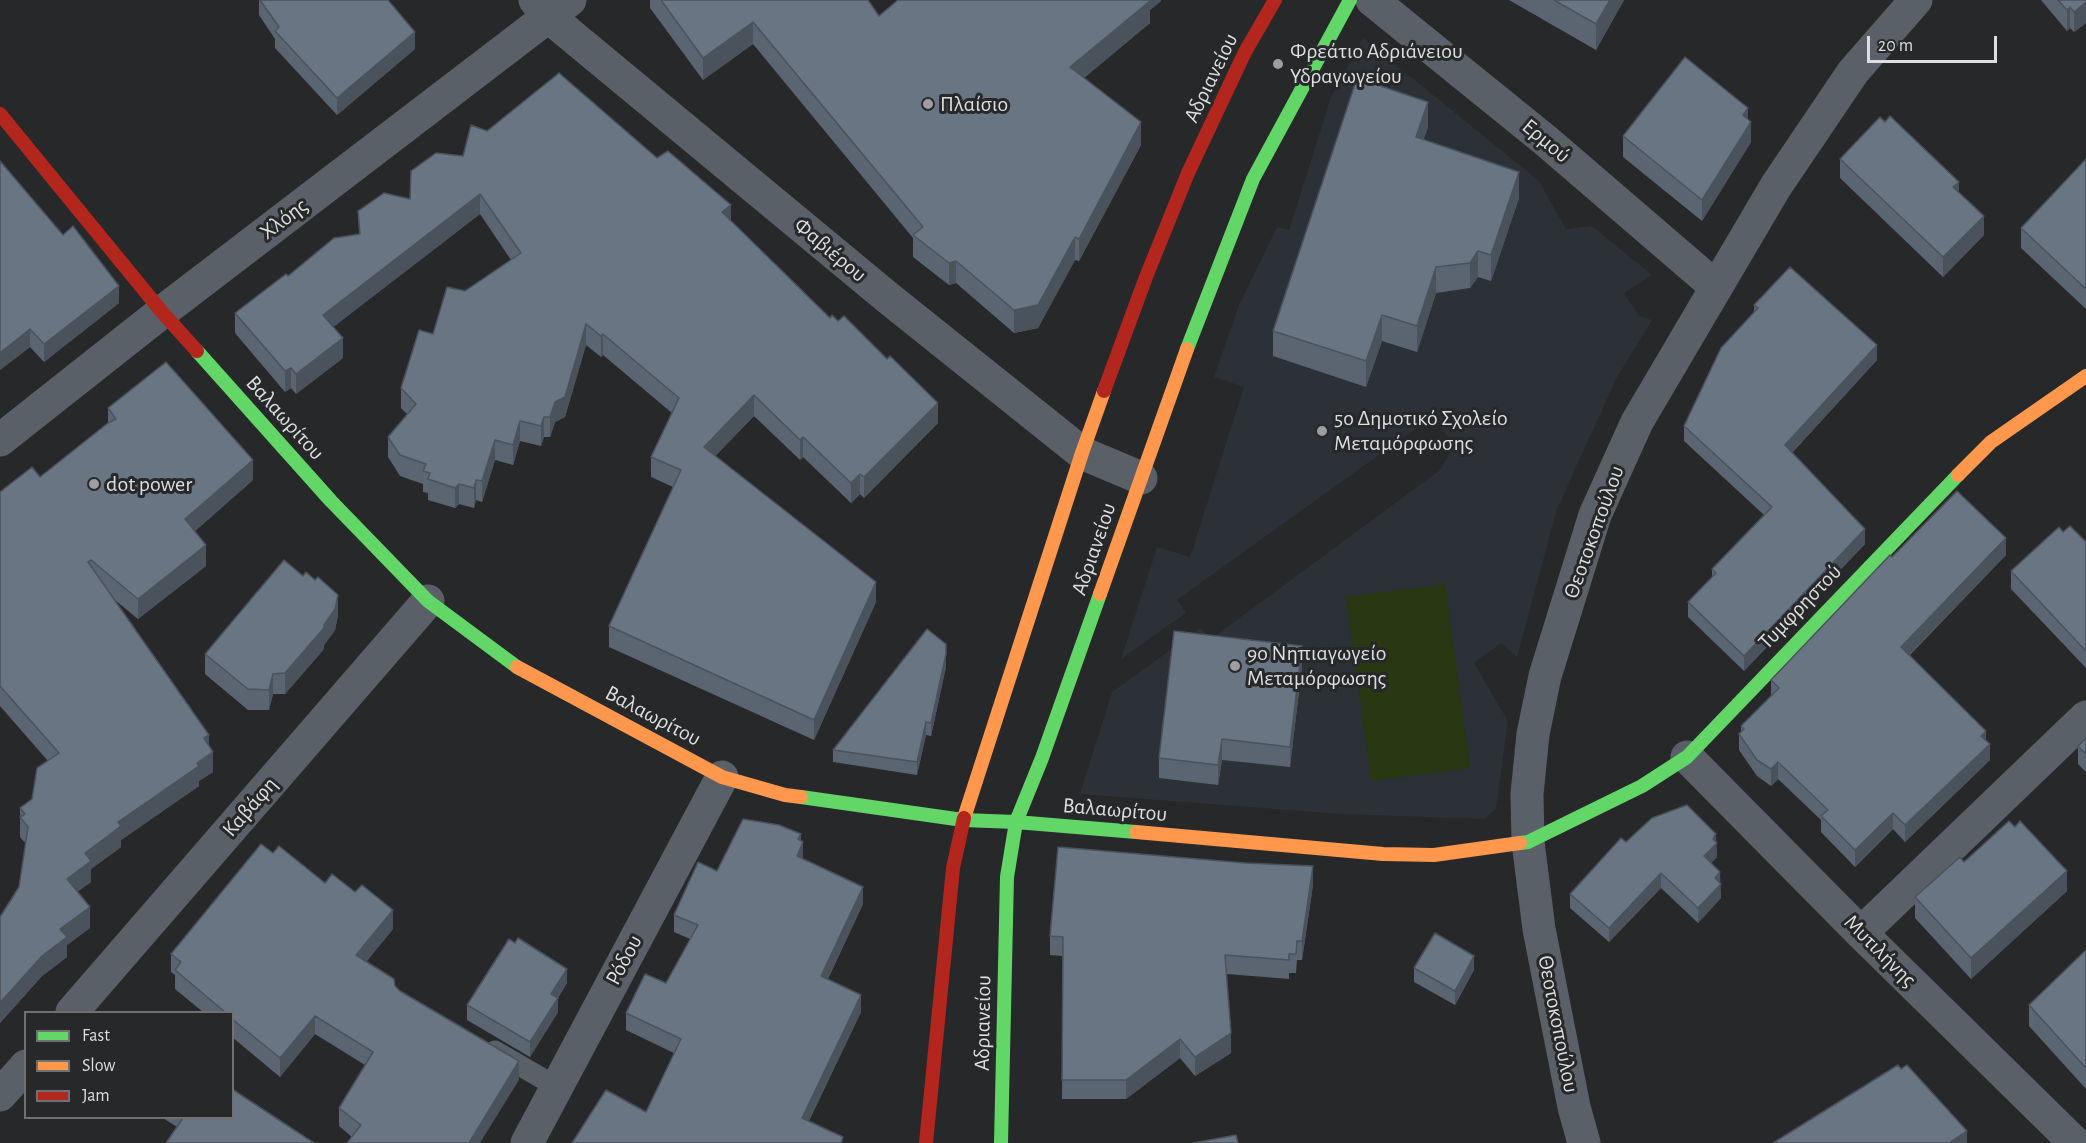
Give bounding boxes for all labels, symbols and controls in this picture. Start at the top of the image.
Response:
scale bar [1870,24,2000,62]
street label: Αδριανείου [1178,29,1244,127]
text: 20 m [1878,37,1913,55]
place label: Φρεάτιο Αδριάνειου Υδραγωγείου [1290,38,1463,90]
marker: Φρεάτιο Αδριάνειου Υδραγωγείου [1271,57,1285,71]
place label: Πλαίσιο [940,91,1008,117]
marker: Πλαίσιο [921,97,935,111]
street label: Ερμού [1517,113,1575,169]
street label: Χλόης [255,192,313,246]
street label: Φαβιέρου [788,212,872,288]
street label: Βαλαωρίτου [240,370,330,466]
place label: 5ο Δημοτικό Σχολείο Μεταμόρφωσης [1334,405,1508,457]
marker: 5ο Δημοτικό Σχολείο Μεταμόρφωσης [1315,424,1329,438]
street label: Θεοτοκοπούλου [1558,462,1630,602]
place label: dot power [106,471,192,497]
marker: dot power [87,477,101,491]
street label: Αδριανείου [1066,499,1122,599]
street label: Τυμφρηστού [1753,559,1847,655]
place label: 9ο Νηπιαγωγείο Μεταμόρφωσης [1247,640,1386,692]
marker: 9ο Νηπιαγωγείο Μεταμόρφωσης [1228,659,1242,673]
street label: Βαλαωρίτου [601,680,705,752]
street label: Καβάφη [217,772,283,842]
street label: Βαλαωρίτου [1062,792,1168,828]
street label: Μυτιλήνης [1838,909,1922,993]
street label: Ρόδου [600,930,648,990]
street label: Θεοτοκοπούλου [1532,953,1584,1095]
street label: Αδριανείου [969,975,997,1071]
legend [24,1011,234,1119]
text: Fast [82,1027,110,1045]
text: Slow [82,1057,115,1075]
text: Jam [82,1087,110,1105]

